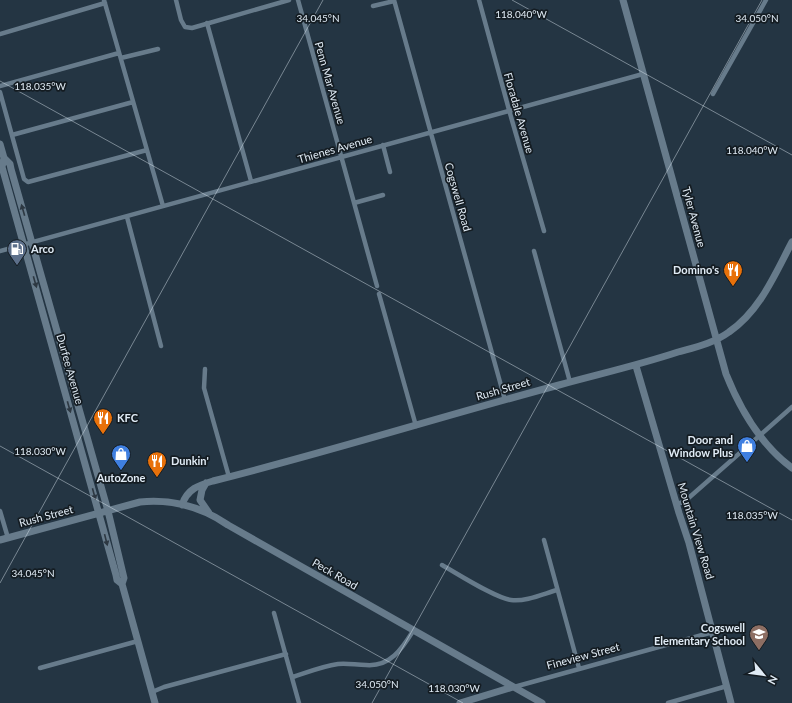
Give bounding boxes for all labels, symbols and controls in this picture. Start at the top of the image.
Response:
text: 118.040°W [495,8,547,20]
text: 34.045°N [296,12,340,24]
text: 34.050°N [735,12,779,24]
street label: Penn Mar Avenue [312,40,349,126]
street label: Floradale Avenue [502,71,537,155]
text: 118.035°W [14,80,66,92]
street label: Thienes Avenue [296,132,374,165]
text: 118.040°W [726,144,778,156]
street label: Cogswell Road [442,161,474,233]
street label: Tyler Avenue [680,185,709,249]
one-way arrow [20,204,26,216]
fuel station icon: Arco [6,238,28,266]
place label: Arco [30,242,54,255]
restaurant icon: Domino's [722,259,744,287]
place label: Domino's [673,263,719,276]
one-way arrow [32,276,38,288]
street label: Durfee Avenue [54,332,87,406]
street label: Rush Street [474,375,531,402]
one-way arrow [67,401,73,413]
restaurant icon: KFC [92,407,114,435]
place label: KFC [117,411,139,424]
place label: Door and Window Plus [668,433,733,459]
shop icon: Door and Window Plus [736,435,758,463]
shop icon: AutoZone [110,443,132,471]
text: 118.030°W [14,445,66,457]
restaurant icon: Dunkin' [146,450,168,478]
place label: Dunkin' [171,454,209,467]
place label: AutoZone [96,471,145,484]
street label: Mountain View Road [676,481,717,581]
one-way arrow [91,488,97,500]
street label: Rush Street [17,502,74,529]
text: 118.035°W [726,509,778,521]
one-way arrow [104,534,110,546]
street label: Peck Road [310,555,360,592]
text: 34.045°N [11,567,55,579]
place label: Cogswell Elementary School [654,621,745,647]
school or university icon: Cogswell Elementary School [748,623,770,651]
street label: Fineview Street [545,640,621,671]
north arrow [744,655,784,695]
text: N [765,673,781,687]
text: 34.050°N [355,678,399,690]
text: 118.030°W [428,682,480,694]

